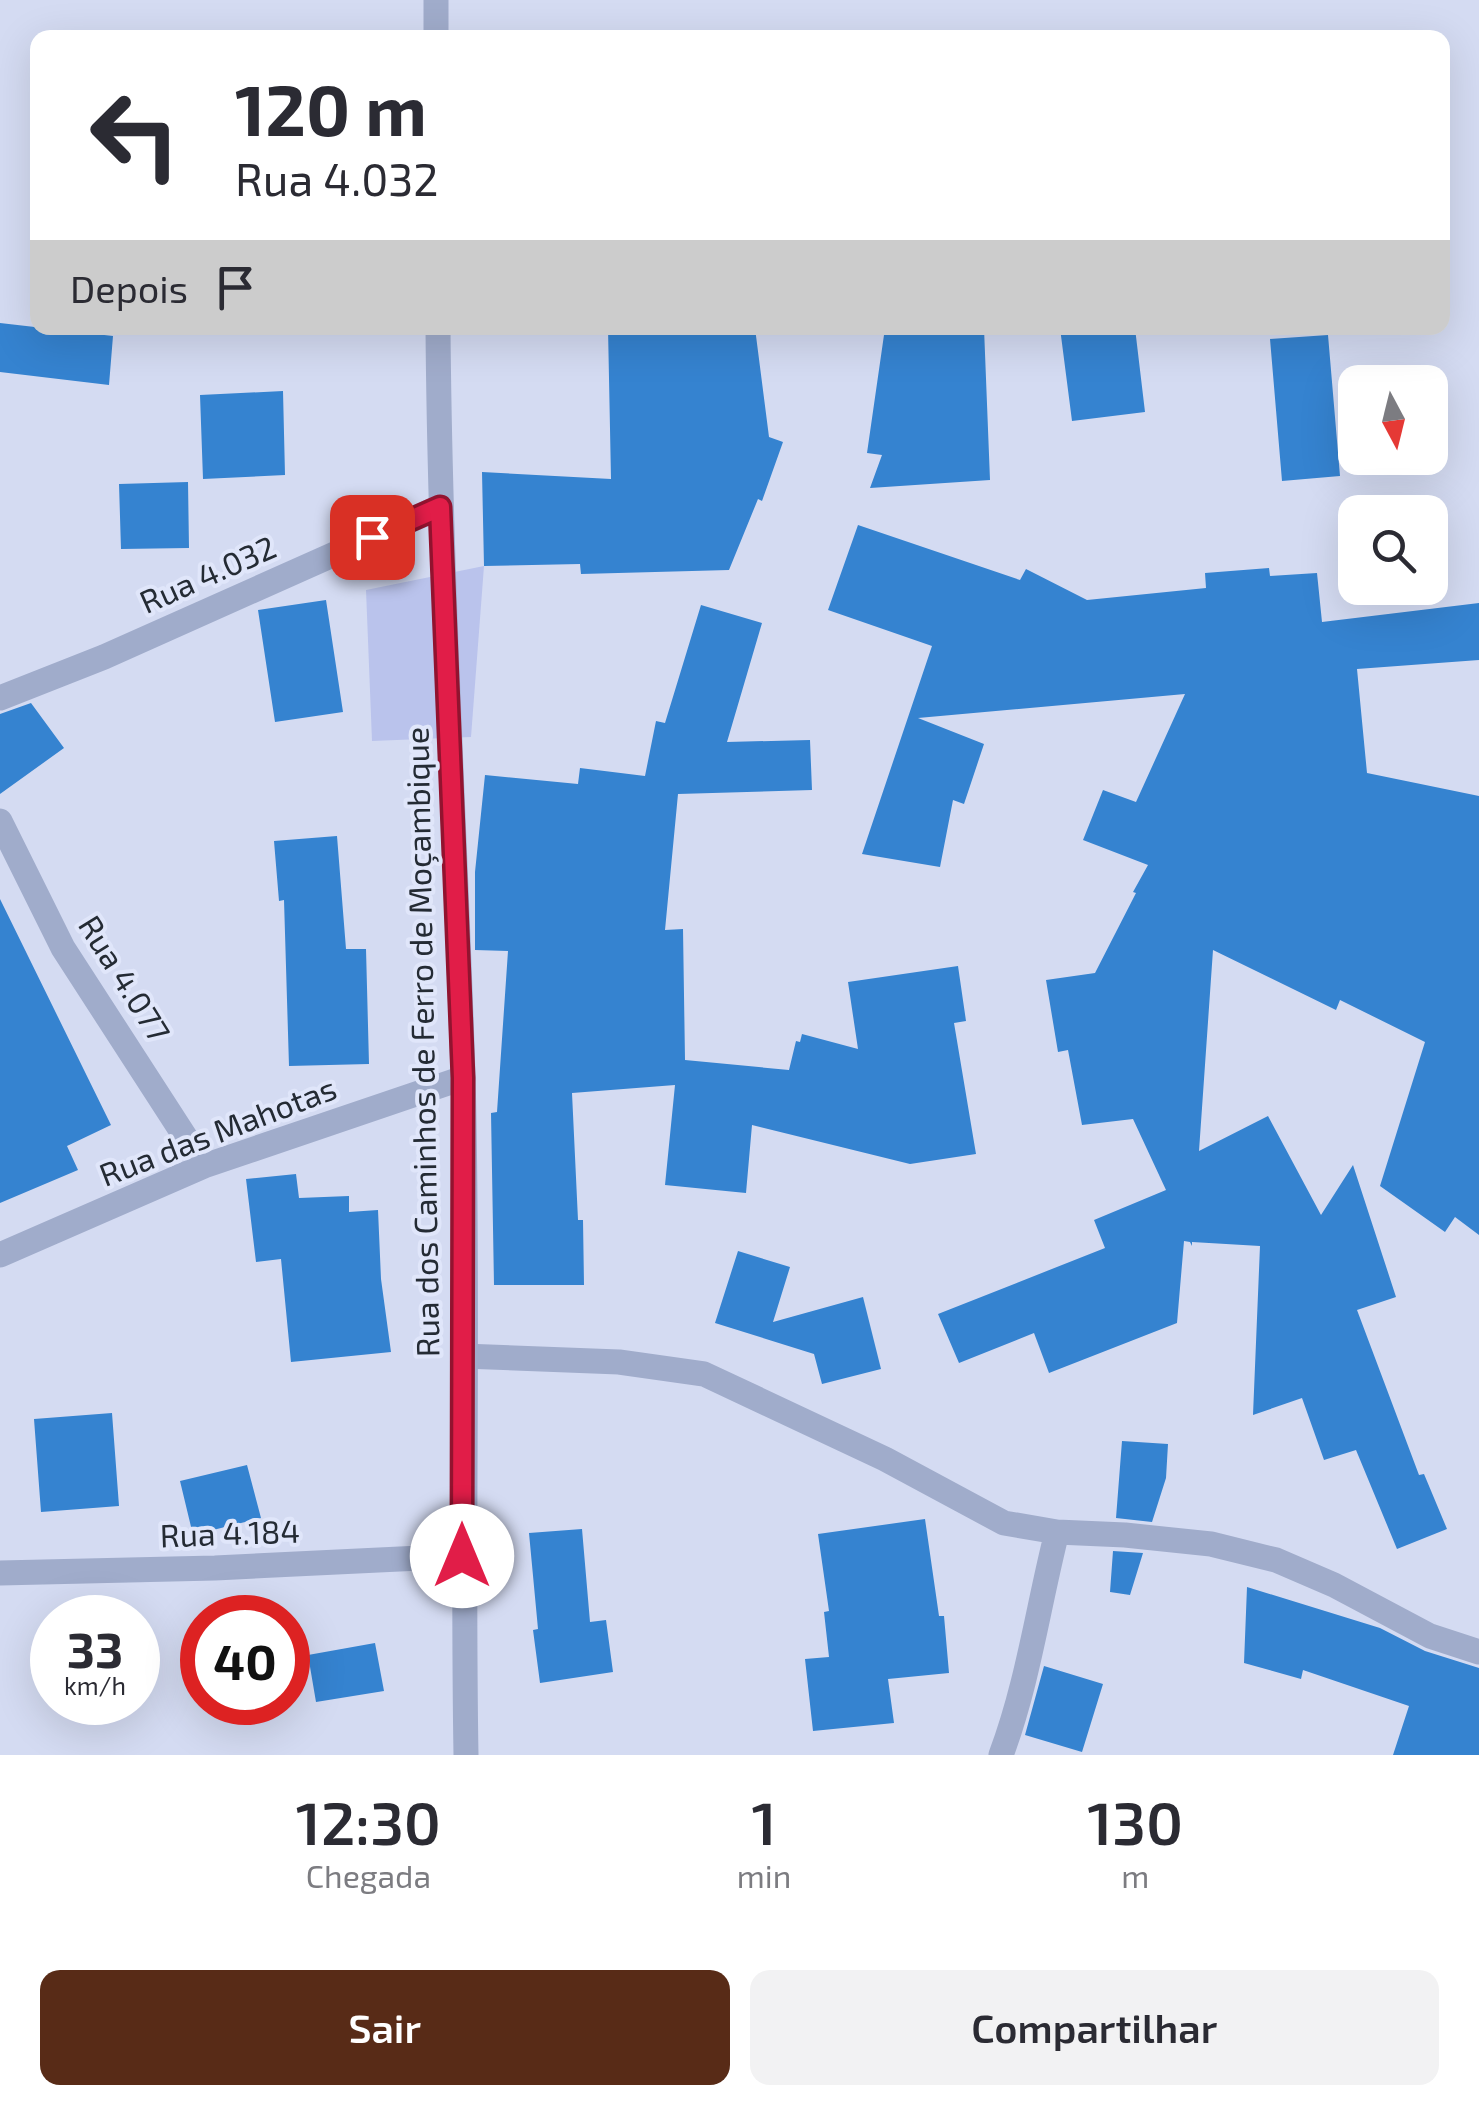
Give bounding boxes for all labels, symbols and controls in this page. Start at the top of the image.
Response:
text: 120 m [235,66,427,150]
icon: left [70,70,200,200]
text: Rua 4.032 [235,151,439,205]
icon: arrive [208,260,263,315]
text: Depois [70,265,188,311]
north arrow [1338,365,1448,475]
map controls [1338,365,1448,605]
pin [330,495,415,580]
button: search [1338,495,1448,605]
icon: arrive [345,510,400,565]
street label: Rua 4.032 [133,526,281,620]
street label: Rua dos Caminhos de Ferro de Moçambique [397,727,447,1357]
street label: Rua 4.077 [72,908,179,1048]
street label: Rua das Mahotas [94,1068,341,1193]
position arrow [410,1504,514,1608]
street label: Rua 4.184 [159,1511,301,1553]
speed limit sign: 40 [180,1595,310,1725]
text: 33 [67,1618,123,1678]
text: km/h [64,1670,126,1700]
text: 12:30 [296,1785,441,1857]
text: 1 [752,1785,777,1857]
text: 130 [1087,1785,1183,1857]
text: Chegada [306,1856,431,1894]
text: min [737,1856,791,1894]
text: m [1121,1856,1149,1894]
button: Sair [40,1970,730,2085]
button: Compartilhar [750,1970,1439,2085]

